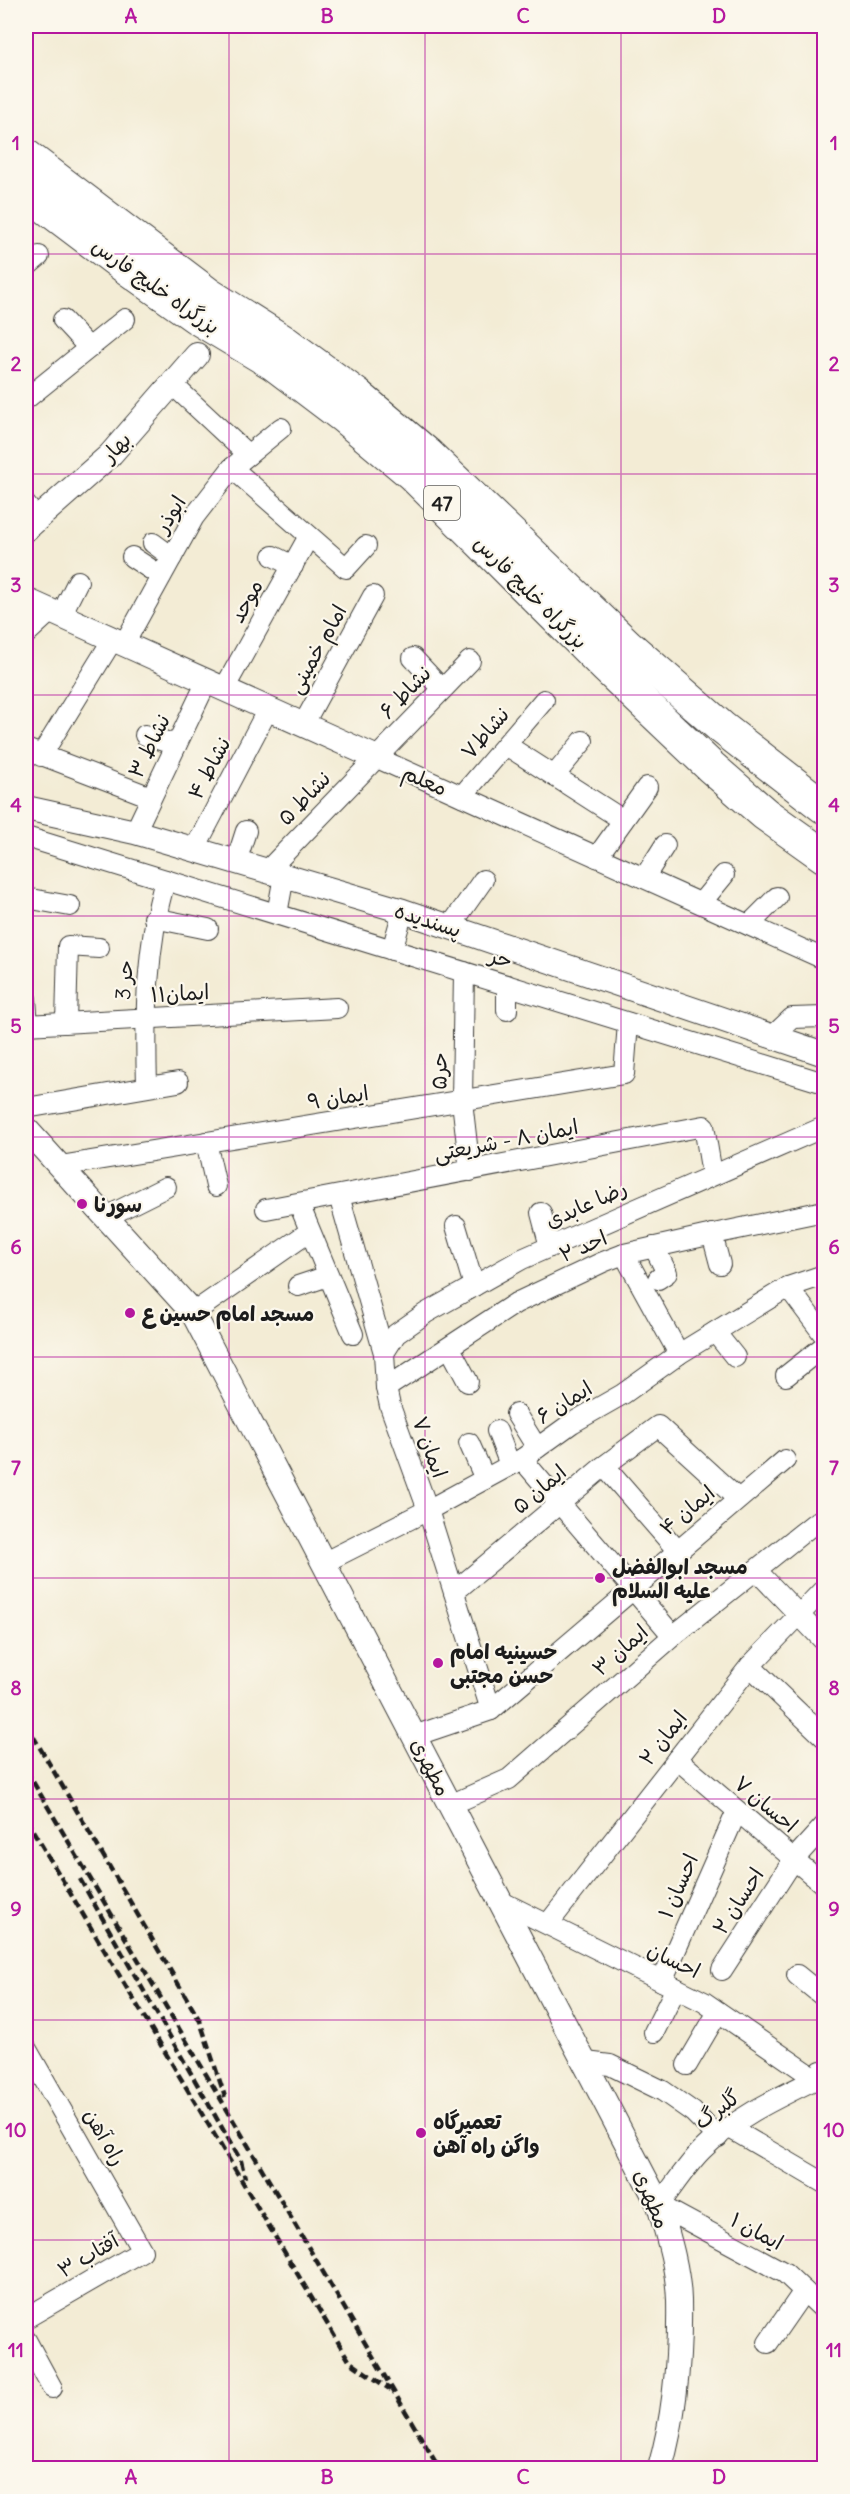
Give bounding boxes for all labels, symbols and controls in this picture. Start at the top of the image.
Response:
text: A [125,3,138,28]
text: B [320,3,334,28]
text: C [516,3,530,28]
text: D [712,3,726,28]
text: 1 [12,130,20,155]
text: 1 [830,130,838,155]
street label: بزرگراه خلیج فارس [86,232,225,341]
text: 2 [11,351,22,376]
text: 2 [829,351,840,376]
street label: بهار [94,426,137,469]
road number: 47 [424,486,460,520]
street label: ابوذر [147,490,192,539]
street label: بزرگراه خلیج فارس [468,529,594,655]
text: 3 [10,572,22,597]
text: 3 [828,572,840,597]
street label: موحد [223,574,269,628]
street label: امام خمینی [281,600,355,700]
street label: نشاط ۶ [373,660,437,724]
street label: نشاط۷ [455,701,515,765]
street label: نشاط ۳ [122,710,176,782]
street label: نشاط ۴ [181,732,237,804]
street label: معلم [397,758,452,804]
street label: نشاط ۵ [272,765,336,831]
text: 4 [10,792,22,817]
text: 4 [828,792,840,817]
street label: پسندیده [391,897,465,943]
street label: حر [484,941,516,974]
street label: حر 3 [109,959,139,1001]
street label: ایمان۱۱ [150,978,210,1008]
text: 5 [10,1013,22,1038]
text: 5 [828,1013,840,1038]
street label: حر۵ [425,1052,453,1090]
street label: ایمان ۹ [305,1079,371,1115]
street label: ایمان ۸ - شریعتی [431,1113,581,1168]
street label: رضا عابدی [541,1174,631,1234]
place label: سورنا [94,1191,142,1219]
marker: سورنا [75,1197,89,1211]
street label: احد ۲ [555,1224,611,1268]
text: 6 [10,1234,22,1259]
text: 6 [828,1234,840,1259]
place label: مسجد امام حسین ع [142,1300,314,1330]
marker: مسجد امام حسین ع [123,1306,137,1320]
street label: ایمان ۶ [531,1374,597,1430]
street label: ایمان ۷ [406,1413,454,1481]
text: 7 [11,1455,21,1480]
text: 7 [829,1455,839,1480]
street label: ایمان ۵ [506,1458,572,1520]
street label: ایمان ۴ [654,1479,720,1541]
place label: مسجد ابوالفضل علیه السلام [612,1553,748,1607]
marker: مسجد ابوالفضل علیه السلام [593,1571,607,1585]
street label: ایمان ۳ [586,1618,654,1682]
place label: حسینیه امام حسن مجتبی [450,1638,557,1689]
marker: حسینیه امام حسن مجتبی [431,1656,445,1670]
text: 8 [10,1675,22,1700]
text: 8 [828,1675,840,1700]
street label: ایمان ۲ [633,1705,693,1771]
street label: مطهری [405,1733,457,1801]
street label: احسان ۷ [729,1770,803,1838]
street label: احسان ۱ [652,1849,704,1923]
street label: احسان ۲ [706,1862,770,1940]
text: 9 [10,1896,22,1921]
text: 9 [828,1896,840,1921]
street label: احسان [643,1936,705,1984]
street label: گلبرگ [689,2083,745,2135]
street label: راه آهن [78,2104,132,2170]
place label: تعمیرگاه واگن راه آهن [433,2108,540,2159]
text: 10 [5,2117,27,2142]
text: 10 [823,2117,845,2142]
marker: تعمیرگاه واگن راه آهن [414,2126,428,2140]
street label: مطهری [628,2165,676,2233]
street label: ایمان ۱ [726,2206,788,2256]
street label: آفتاب ۳ [52,2226,124,2283]
text: 11 [8,2337,24,2362]
text: 11 [826,2337,842,2362]
text: A [125,2464,138,2489]
text: B [320,2464,334,2489]
text: C [516,2464,530,2489]
text: D [712,2464,726,2489]

